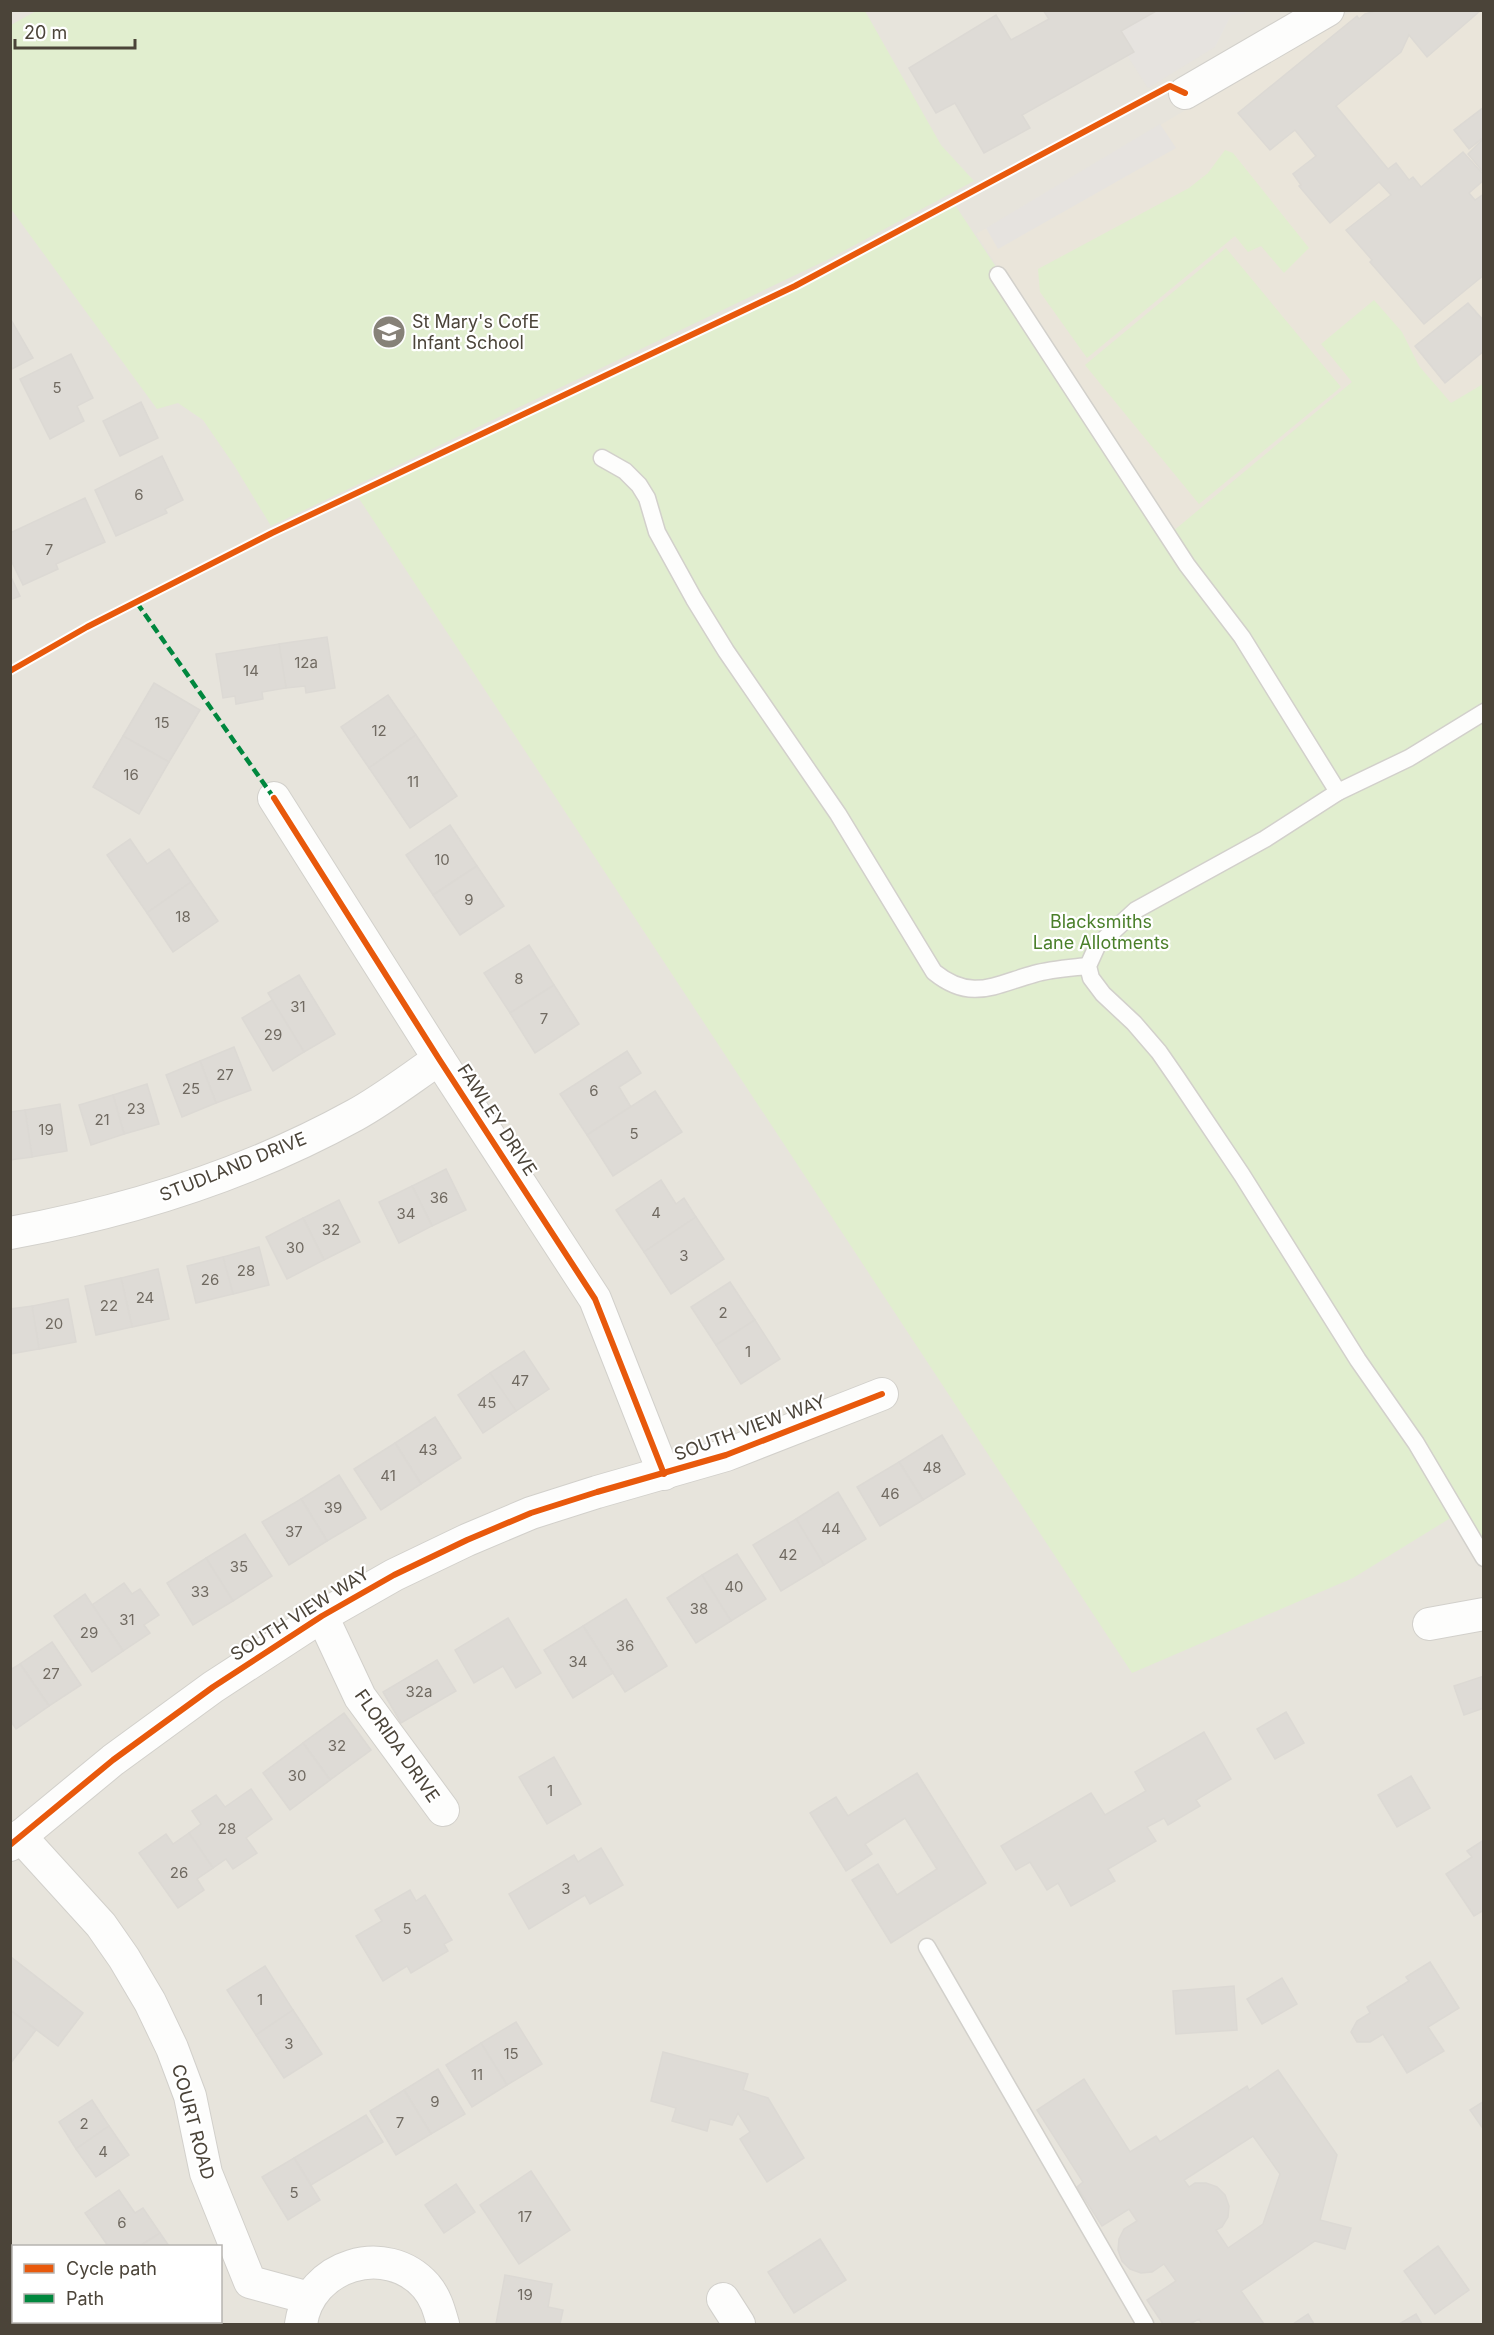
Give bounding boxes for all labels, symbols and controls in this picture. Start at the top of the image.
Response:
scale bar [15,12,135,50]
text: 20 m [24,22,67,43]
place label: St Mary's CofE Infant School [412,311,539,353]
school or university icon: St Mary's CofE Infant School [371,314,407,350]
house number: 5 [52,378,62,397]
house number: 6 [134,485,144,504]
house number: 7 [45,540,53,559]
house number: 12a [294,653,318,672]
house number: 14 [243,661,259,680]
house number: 15 [154,713,170,732]
house number: 12 [371,721,387,740]
house number: 16 [123,765,139,784]
house number: 11 [407,772,419,791]
house number: 10 [434,850,450,869]
house number: 9 [464,890,474,909]
house number: 18 [175,907,191,926]
park label: Blacksmiths Lane Allotments [1033,911,1169,953]
house number: 8 [514,969,524,988]
house number: 31 [290,997,306,1016]
house number: 7 [540,1009,548,1028]
house number: 29 [264,1025,282,1044]
street label: FAWLEY DRIVE [453,1060,541,1180]
house number: 27 [216,1065,234,1084]
house number: 25 [182,1079,200,1098]
house number: 6 [589,1081,599,1100]
house number: 23 [127,1099,145,1118]
house number: 21 [94,1110,110,1129]
house number: 19 [38,1120,54,1139]
house number: 5 [629,1124,639,1143]
street label: STUDLAND DRIVE [156,1128,309,1206]
house number: 36 [430,1188,448,1207]
house number: 4 [651,1203,661,1222]
house number: 34 [397,1204,415,1223]
house number: 32 [322,1220,340,1239]
house number: 30 [286,1238,304,1257]
house number: 3 [679,1246,689,1265]
house number: 28 [237,1261,255,1280]
house number: 26 [201,1270,219,1289]
house number: 24 [136,1288,154,1307]
house number: 22 [100,1296,118,1315]
house number: 2 [718,1303,728,1322]
house number: 20 [45,1314,63,1333]
house number: 1 [745,1342,751,1361]
house number: 47 [511,1371,529,1390]
street label: SOUTH VIEW WAY [671,1390,828,1465]
house number: 45 [478,1393,496,1412]
house number: 43 [419,1440,437,1459]
house number: 48 [923,1458,941,1477]
house number: 41 [380,1466,396,1485]
house number: 46 [881,1484,900,1503]
house number: 39 [324,1498,342,1517]
house number: 44 [821,1519,841,1538]
house number: 37 [285,1522,303,1541]
house number: 42 [779,1545,797,1564]
house number: 35 [230,1557,248,1576]
street label: SOUTH VIEW WAY [226,1562,373,1665]
house number: 40 [724,1577,744,1596]
house number: 33 [191,1582,209,1601]
house number: 38 [690,1599,708,1618]
house number: 31 [119,1610,135,1629]
house number: 29 [80,1623,98,1642]
house number: 36 [616,1636,634,1655]
house number: 34 [569,1652,587,1671]
house number: 27 [42,1664,60,1683]
house number: 32a [406,1682,432,1701]
street label: FLORIDA DRIVE [351,1685,444,1806]
house number: 32 [328,1736,346,1755]
house number: 30 [288,1766,306,1785]
house number: 1 [547,1781,553,1800]
house number: 28 [218,1819,236,1838]
house number: 26 [170,1863,188,1882]
house number: 3 [561,1879,571,1898]
house number: 5 [402,1919,412,1938]
house number: 1 [257,1990,263,2009]
house number: 3 [284,2034,294,2053]
house number: 15 [503,2044,519,2063]
street label: COURT ROAD [168,2062,219,2182]
house number: 11 [471,2065,483,2084]
house number: 9 [430,2092,440,2111]
house number: 7 [396,2113,404,2132]
house number: 2 [79,2114,89,2133]
house number: 4 [98,2142,108,2161]
house number: 5 [289,2183,299,2202]
house number: 17 [518,2207,532,2226]
house number: 6 [117,2213,127,2232]
legend [12,2245,222,2323]
text: Cycle path [66,2258,157,2279]
house number: 19 [517,2285,533,2304]
text: Path [66,2288,104,2309]

